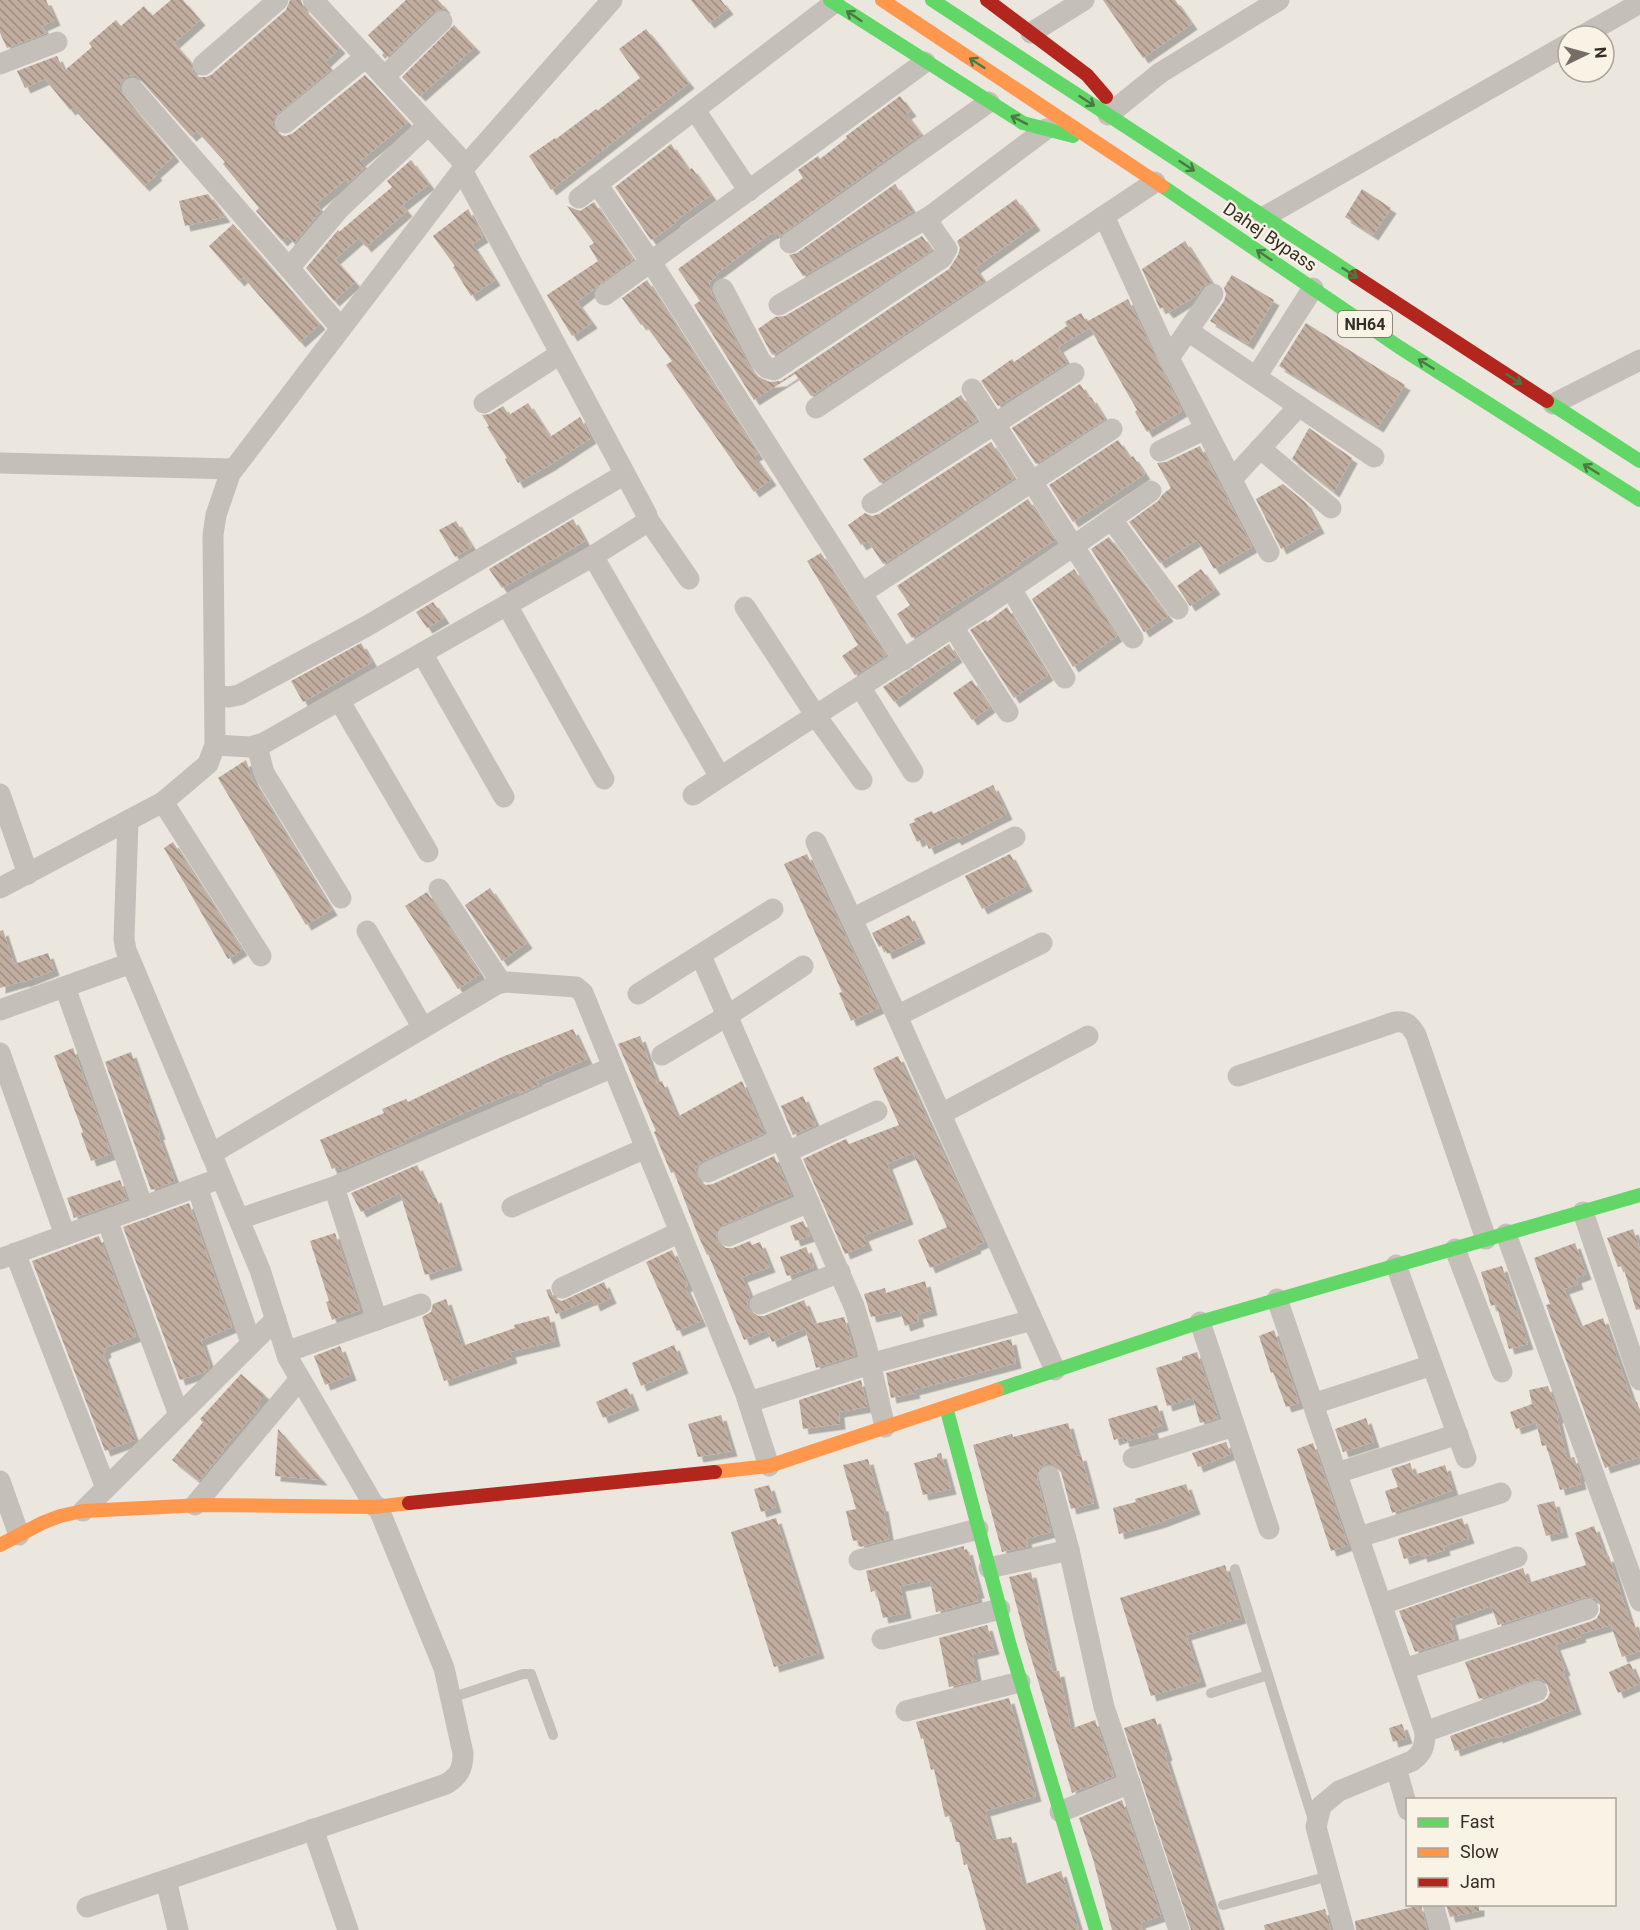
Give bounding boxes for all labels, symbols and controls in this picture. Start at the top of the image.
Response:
one-way arrow [846,10,863,23]
north arrow [1556,24,1616,84]
text: N [1590,46,1610,59]
one-way arrow [968,56,985,69]
one-way arrow [1078,95,1094,107]
one-way arrow [1011,114,1028,126]
one-way arrow [1178,160,1195,173]
street label: Dahej Bypass [1220,198,1321,275]
one-way arrow [1256,249,1273,261]
one-way arrow [1341,267,1358,279]
road number: NH64 [1338,311,1392,337]
one-way arrow [1418,358,1435,370]
one-way arrow [1505,373,1521,385]
one-way arrow [1582,462,1599,475]
legend [1406,1798,1616,1906]
text: Fast [1460,1811,1495,1832]
text: Slow [1460,1841,1499,1862]
text: Jam [1460,1871,1496,1892]

